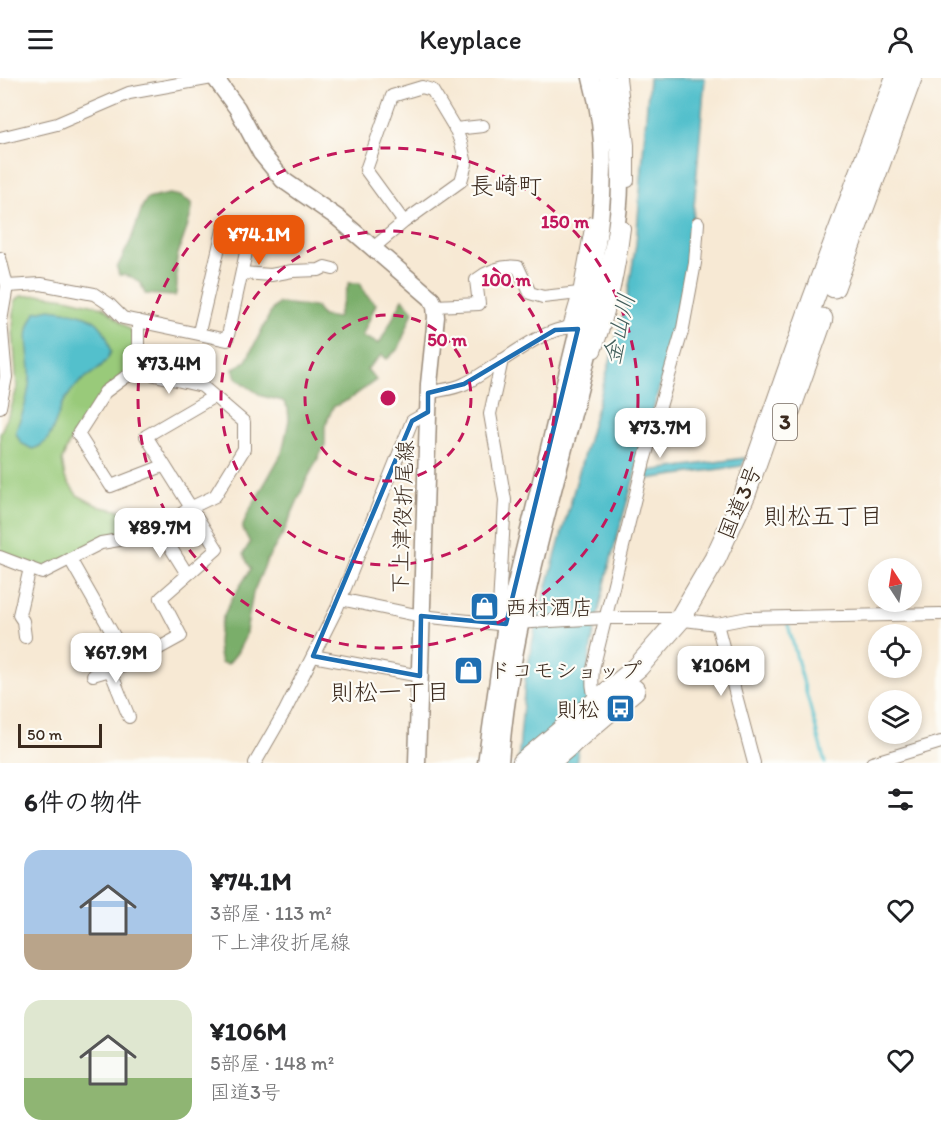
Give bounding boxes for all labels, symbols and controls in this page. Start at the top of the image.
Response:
icon: menu [24,23,57,56]
text: Keyplace [419,23,522,56]
icon: person [884,23,917,56]
district label: 長崎町 [470,171,542,200]
text: 150 m [541,211,590,233]
pin: ¥74.1M [210,215,308,266]
text: ¥74.1M [227,222,291,246]
text: 100 m [481,269,532,291]
water label: 金山川 [596,291,641,367]
text: 50 m [427,329,468,351]
pin: ¥73.4M [120,344,218,395]
text: ¥73.4M [137,351,201,375]
centre of rings [378,388,398,408]
road number: 3 [773,404,797,440]
pin: ¥73.7M [611,408,709,459]
text: ¥73.7M [629,415,691,439]
street label: 下上津役折尾線 [386,440,419,594]
street label: 国道3号 [712,461,767,543]
district label: 則松五丁目 [763,501,883,530]
pin: ¥89.7M [111,508,209,559]
text: ¥89.7M [128,515,192,539]
north arrow [868,558,922,612]
map controls [868,558,922,744]
shop icon: 西村酒店 [468,591,500,623]
place label: 西村酒店 [505,594,593,621]
button: locate [868,624,922,678]
pin: ¥67.9M [67,633,165,684]
text: ¥67.9M [85,640,147,664]
pin: ¥106M [679,646,763,697]
text: ¥106M [691,653,751,677]
shop icon: ドコモショップ [452,654,484,686]
place label: ドコモショップ [489,657,642,684]
district label: 則松一丁目 [330,677,450,706]
button: layers [868,690,922,744]
bus stop icon: 則松 [605,693,637,725]
place label: 則松 [556,696,600,723]
scale bar [18,721,102,748]
text: 50 m [27,725,62,744]
icon: filters [884,783,917,816]
text: 6件の物件 [24,786,142,818]
text: ¥74.1M [210,865,292,897]
icon: home [72,874,144,946]
icon: heart [884,894,917,927]
text: 3部屋 · 113 m² [210,901,332,925]
text: 下上津役折尾線 [210,930,350,954]
text: ¥106M [210,1015,287,1047]
icon: home [72,1024,144,1096]
icon: heart [884,1044,917,1077]
text: 5部屋 · 148 m² [210,1051,334,1075]
text: 国道3号 [210,1080,281,1104]

